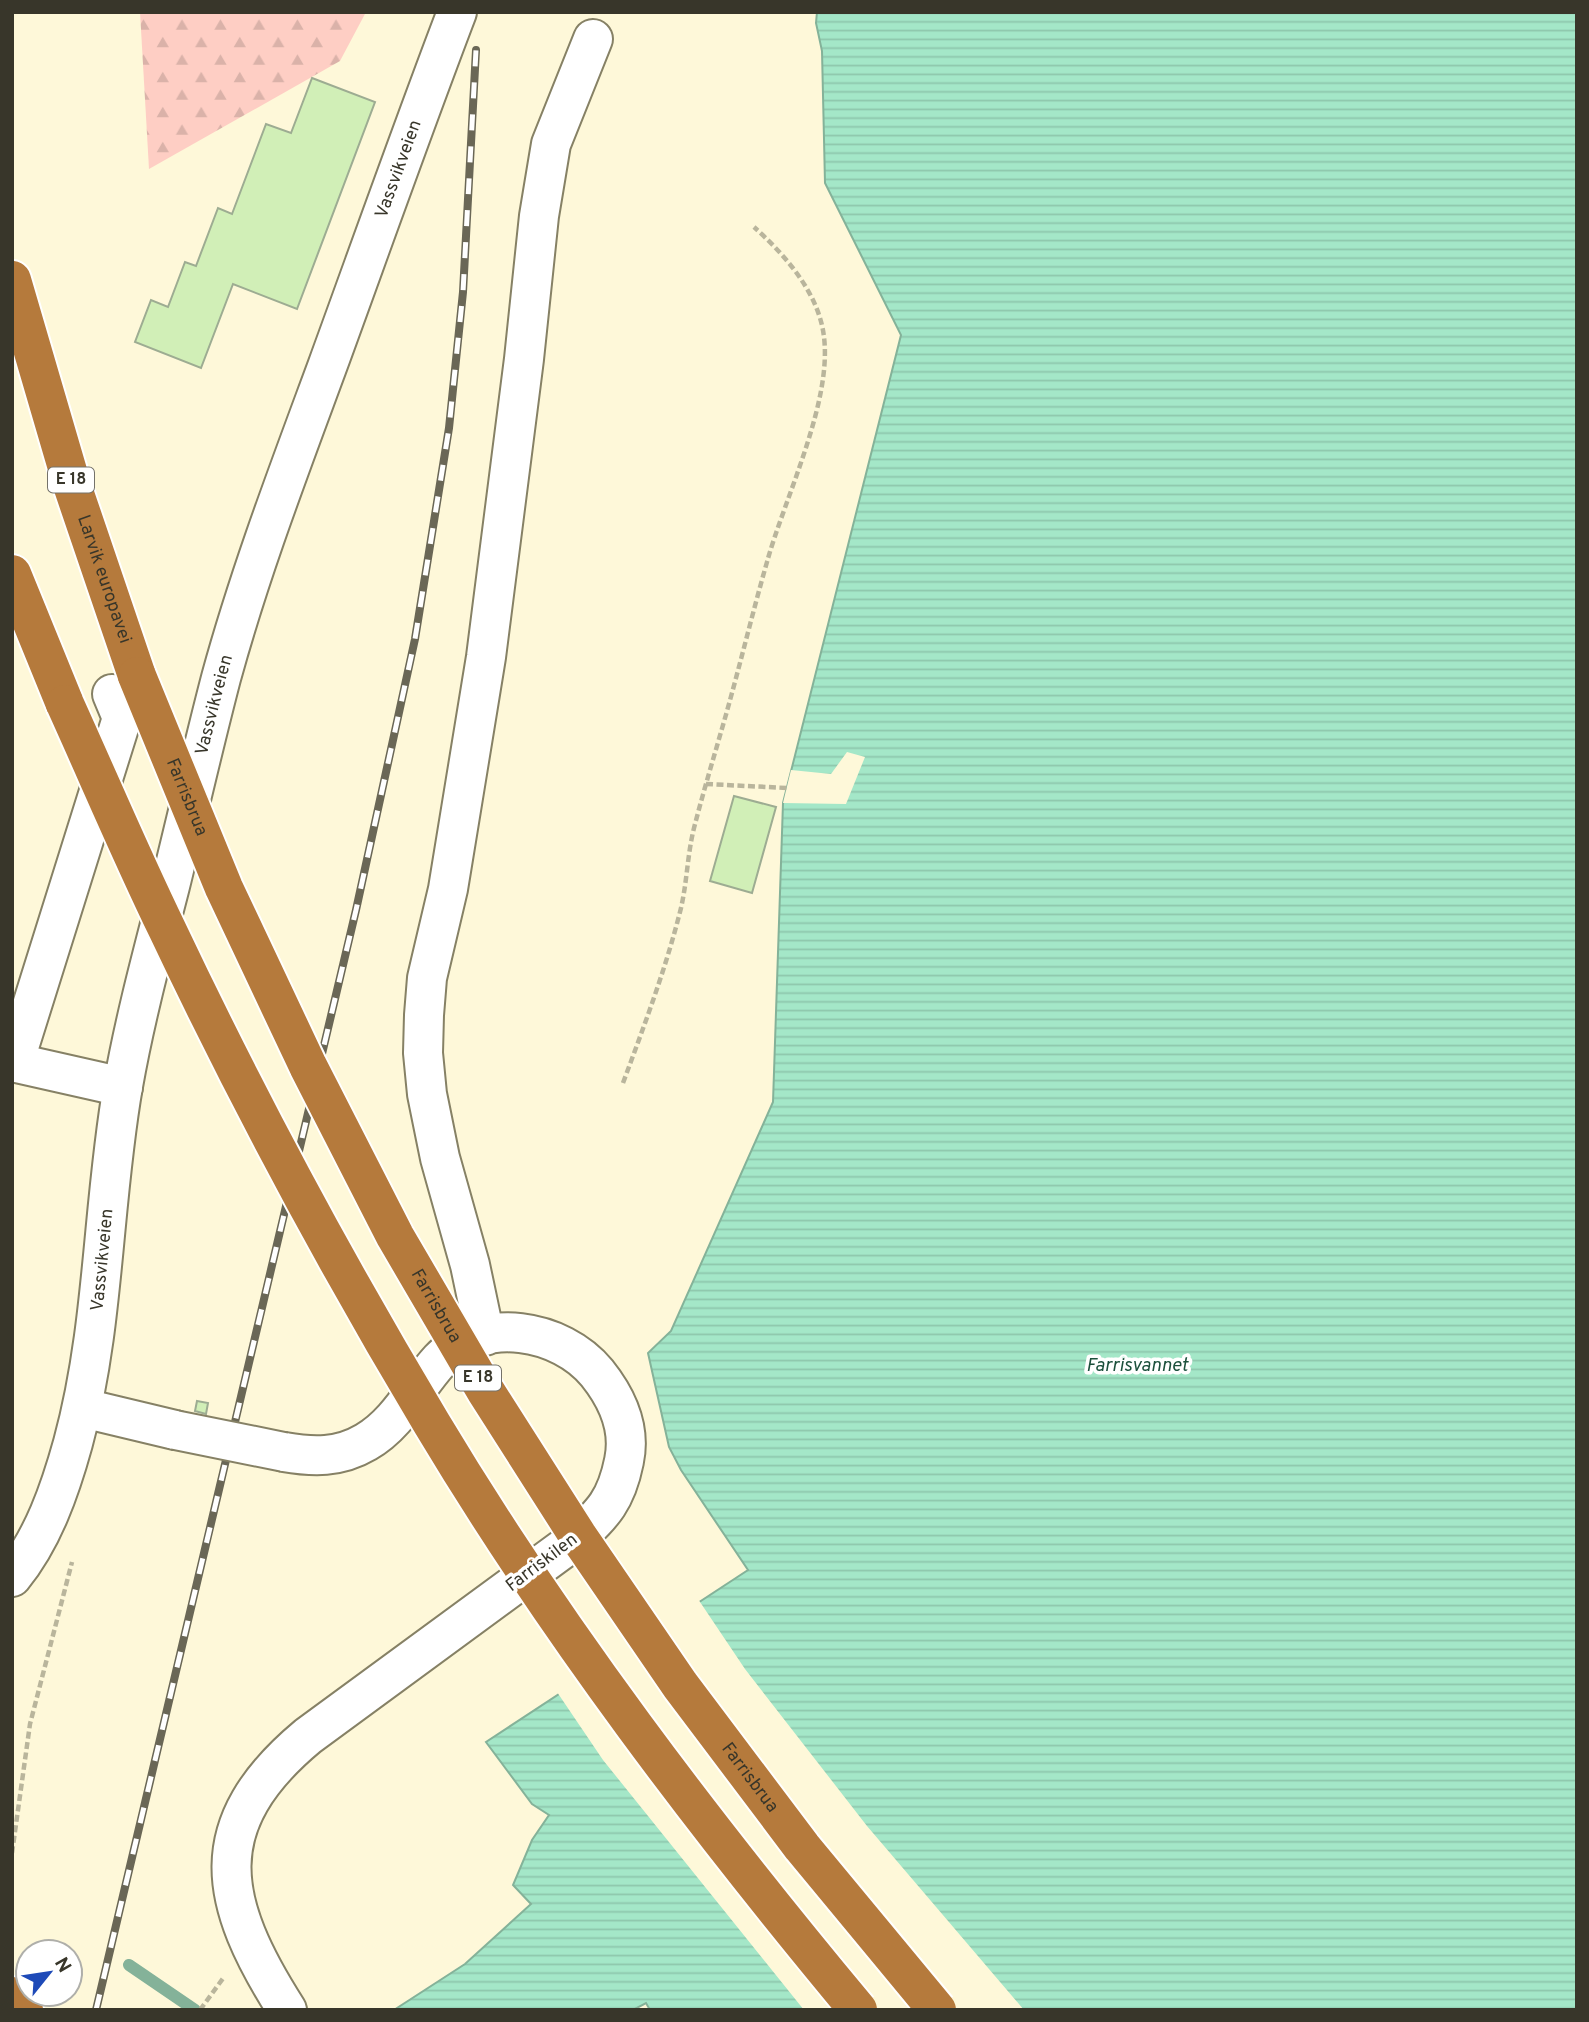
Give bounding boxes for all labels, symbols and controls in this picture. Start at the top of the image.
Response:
street label: Vassvikveien [370,117,427,221]
road number: E 18 [48,467,94,492]
street label: Larvik europavei [72,512,137,646]
street label: Vassvikveien [191,652,238,758]
street label: Farrisbrua [161,755,213,839]
street label: Vassvikveien [86,1208,119,1312]
street label: Farrisbrua [405,1265,466,1347]
water label: Farrisvannet [1086,1354,1189,1378]
road number: E 18 [455,1366,501,1390]
street label: Farriskilen [502,1529,582,1597]
street label: Farrisbrua [716,1738,784,1817]
north arrow [14,1938,84,2008]
text: N [48,1954,76,1977]

